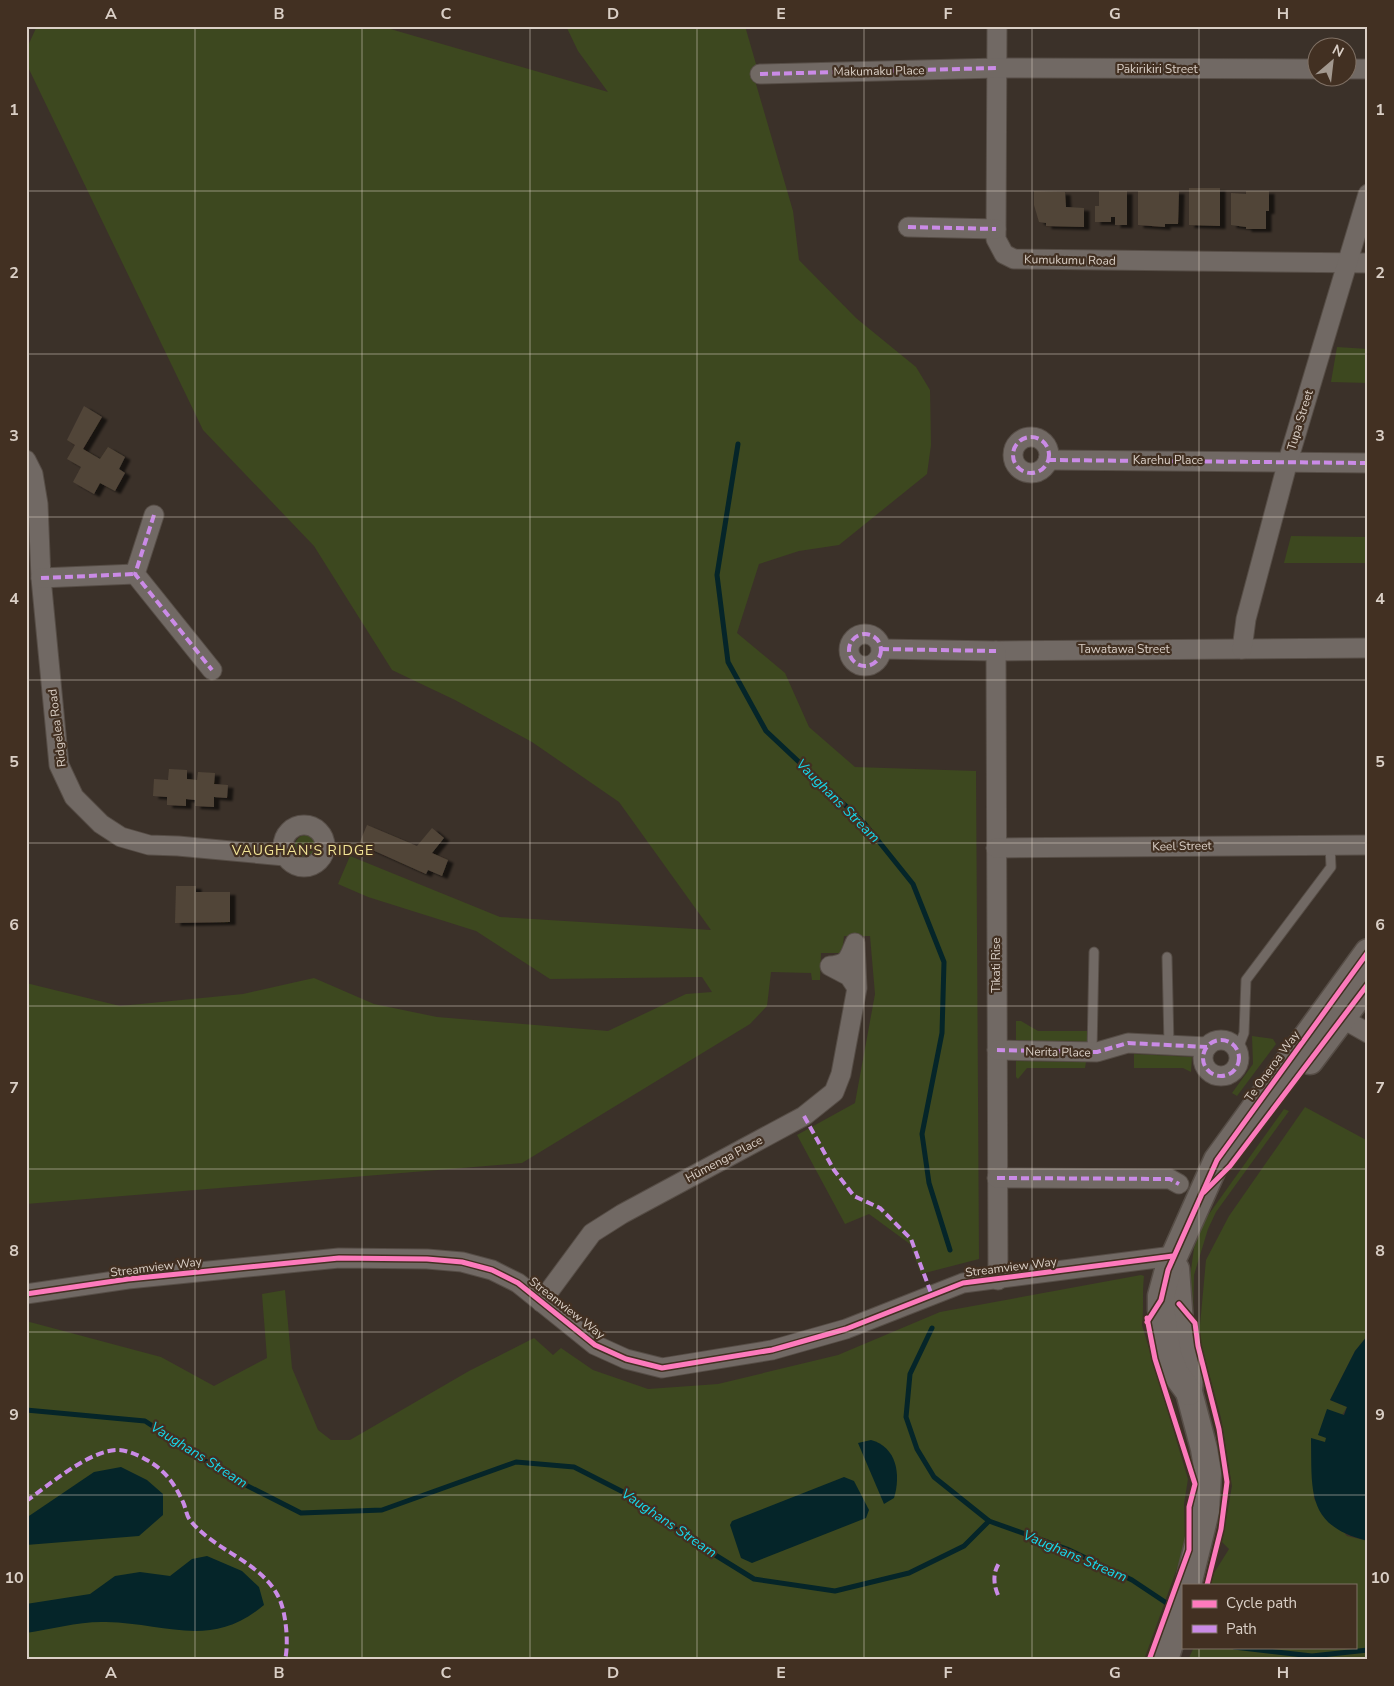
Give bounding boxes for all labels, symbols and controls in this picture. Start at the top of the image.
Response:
text: A [105,3,117,25]
text: B [273,3,285,25]
text: C [441,3,452,25]
text: D [607,3,619,25]
text: E [776,3,786,25]
text: F [944,3,953,25]
text: G [1109,3,1121,25]
text: H [1277,3,1289,25]
north arrow [1306,38,1356,88]
text: N [1329,40,1347,62]
street label: Pākirikiri Street [1116,61,1198,77]
street label: Makumaku Place [833,62,925,80]
text: 1 [9,99,19,121]
text: 1 [1375,99,1385,121]
street label: Kumukumu Road [1024,251,1116,269]
text: 2 [9,262,19,284]
text: 2 [1375,262,1385,284]
street label: Tupa Street [1283,387,1317,452]
text: 3 [9,425,19,447]
text: 3 [1375,425,1385,447]
street label: Karehu Place [1133,452,1203,468]
text: 4 [9,588,19,610]
text: 4 [1375,588,1385,610]
street label: Tawatawa Street [1078,641,1171,657]
street label: Ridgelea Road [44,688,70,768]
text: 5 [9,751,19,773]
text: 5 [1375,751,1385,773]
water label: Vaughans Stream [792,755,884,847]
street label: Keel Street [1152,837,1213,855]
district label: VAUGHAN'S RIDGE [231,841,374,860]
text: 6 [9,914,19,936]
text: 6 [1375,914,1385,936]
street label: Tīkati Rise [988,937,1004,993]
street label: Te Oneroa Way [1241,1027,1304,1104]
street label: Nerita Place [1025,1043,1091,1061]
text: 7 [9,1077,19,1099]
text: 7 [1375,1077,1385,1099]
street label: Hūmenga Place [683,1132,765,1186]
text: 8 [9,1240,19,1262]
text: 8 [1375,1240,1385,1262]
street label: Streamview Way [109,1253,204,1281]
street label: Streamview Way [964,1253,1059,1281]
street label: Streamview Way [526,1273,609,1343]
text: 9 [9,1404,19,1426]
text: 9 [1375,1404,1385,1426]
water label: Vaughans Stream [147,1417,251,1493]
water label: Vaughans Stream [618,1484,720,1562]
water label: Vaughans Stream [1020,1526,1130,1586]
text: 10 [4,1567,24,1589]
text: 10 [1370,1567,1390,1589]
legend [1182,1584,1356,1648]
text: Cycle path [1226,1593,1297,1613]
text: Path [1226,1619,1257,1639]
text: A [105,1662,117,1684]
text: B [273,1662,285,1684]
text: C [441,1662,452,1684]
text: D [607,1662,619,1684]
text: E [776,1662,786,1684]
text: F [944,1662,953,1684]
text: G [1109,1662,1121,1684]
text: H [1277,1662,1289,1684]

